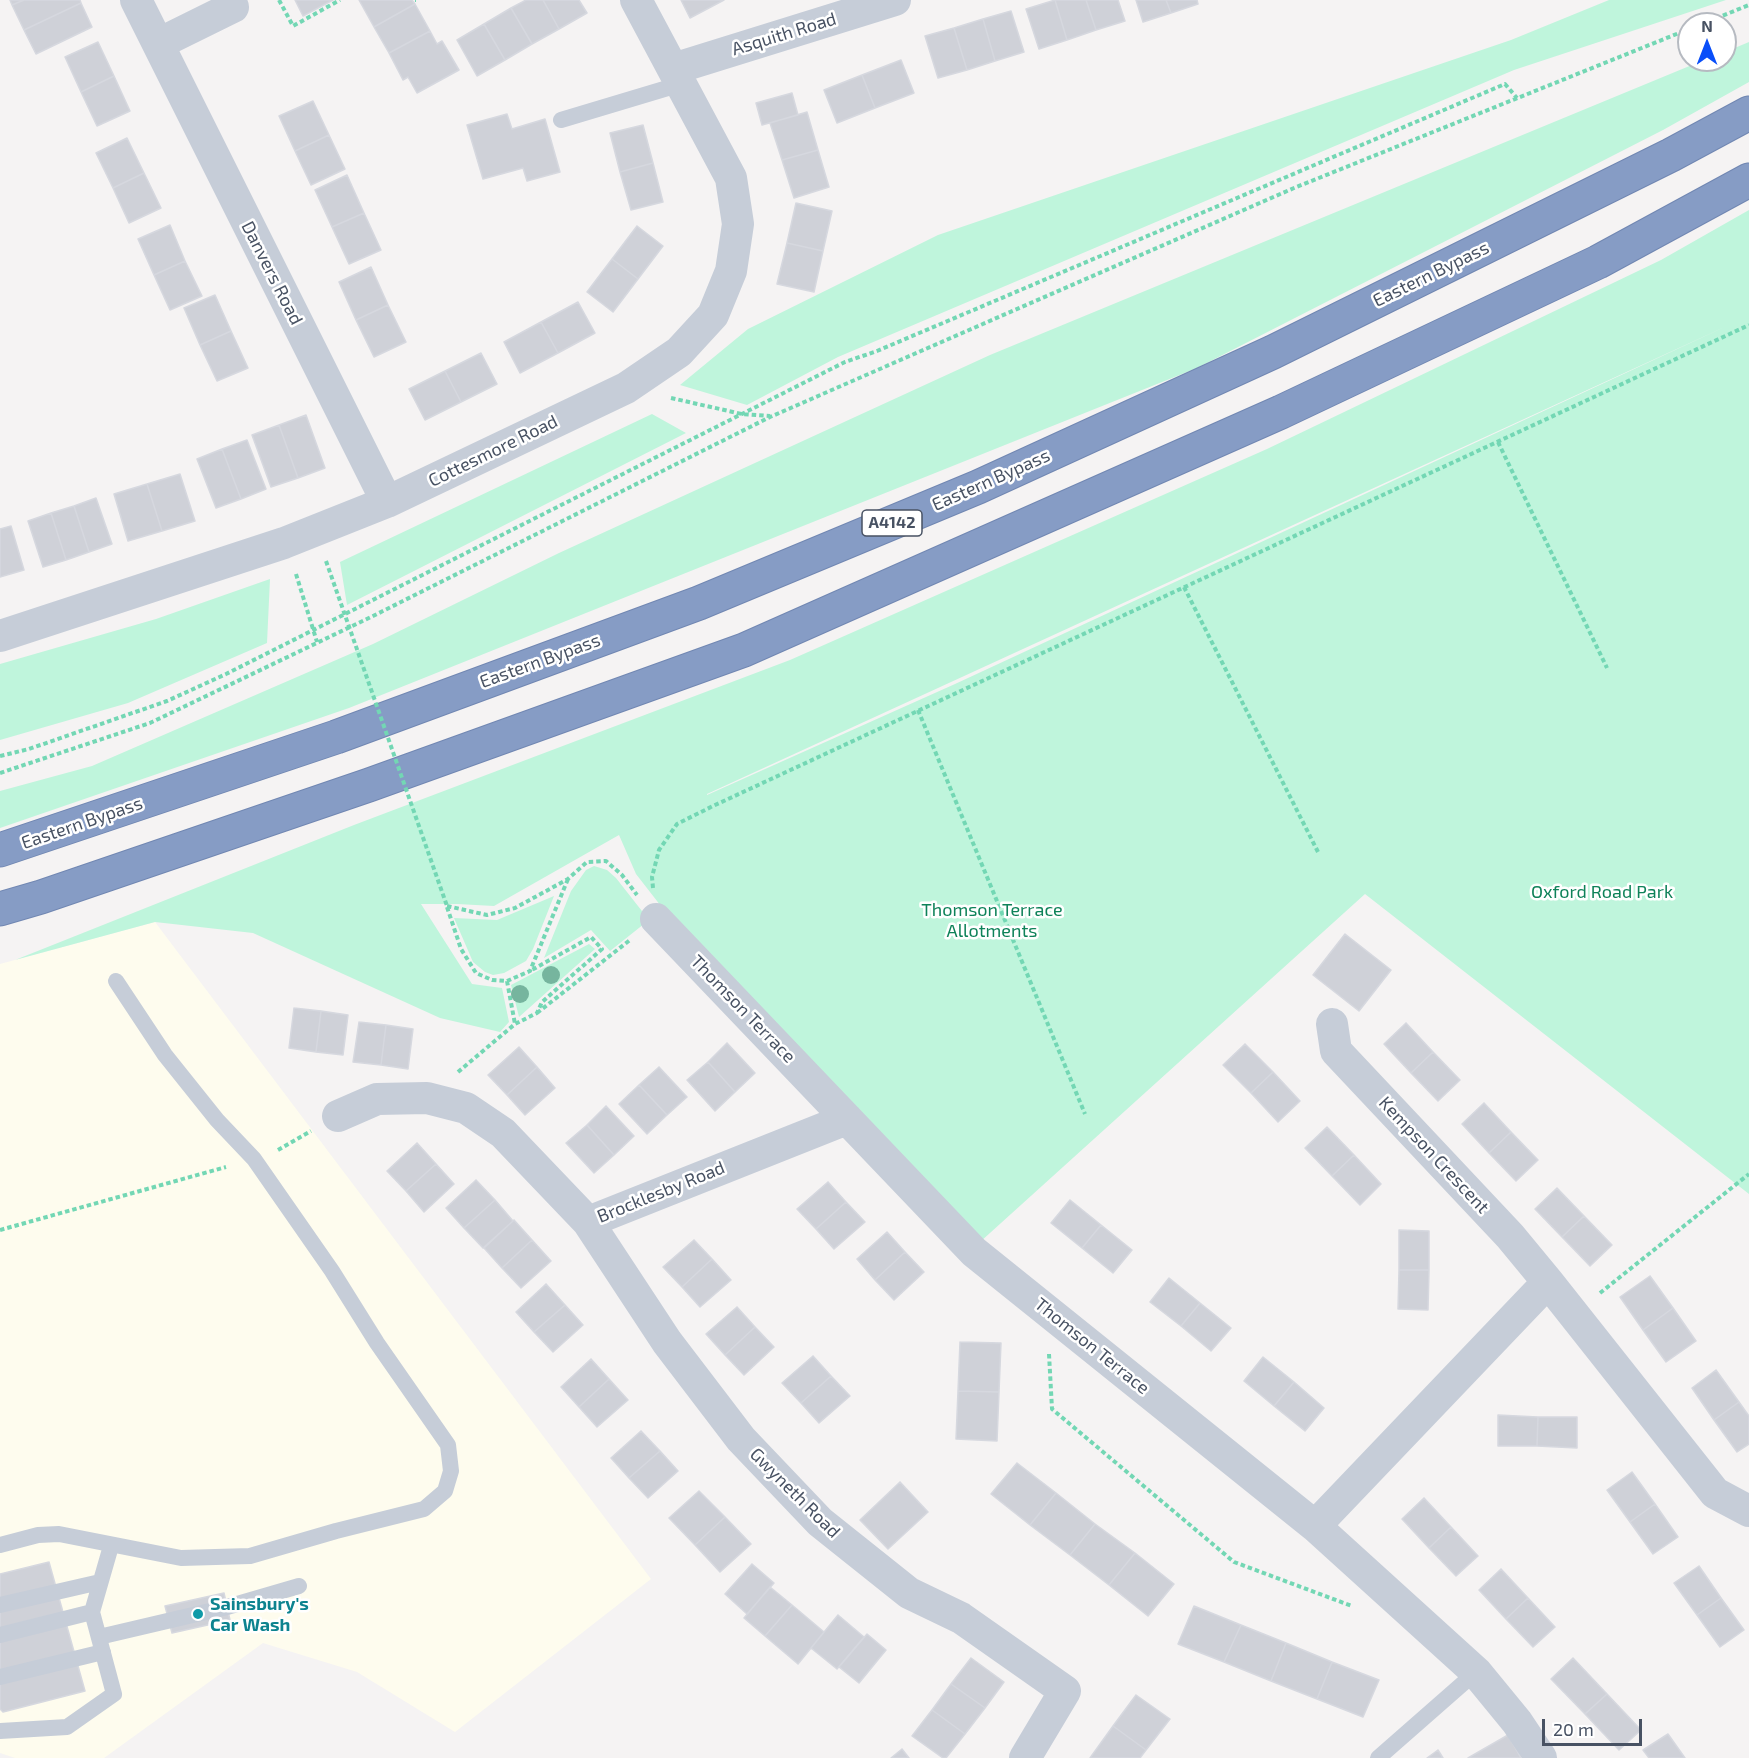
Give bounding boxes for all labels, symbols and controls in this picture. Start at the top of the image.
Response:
street label: Asquith Road [729,8,839,60]
north arrow [1677,12,1737,72]
text: N [1701,16,1713,35]
street label: Danvers Road [237,218,307,328]
street label: Eastern Bypass [1369,237,1493,311]
street label: Cottesmore Road [425,410,561,492]
street label: Eastern Bypass [929,444,1053,516]
road number: A4142 [862,510,922,536]
street label: Eastern Bypass [477,629,603,693]
street label: Eastern Bypass [19,792,145,854]
park label: Oxford Road Park [1531,881,1673,903]
park label: Thomson Terrace Allotments [921,899,1063,942]
street label: Thomson Terrace [686,951,800,1067]
street label: Kempson Crescent [1374,1092,1494,1218]
street label: Brocklesby Road [594,1157,728,1227]
street label: Thomson Terrace [1030,1293,1154,1399]
street label: Gwyneth Road [745,1443,845,1543]
place label: Sainsbury's Car Wash [210,1593,309,1636]
marker: Sainsbury's Car Wash [191,1607,205,1621]
scale bar [1545,1707,1646,1745]
text: 20 m [1553,1718,1594,1740]

